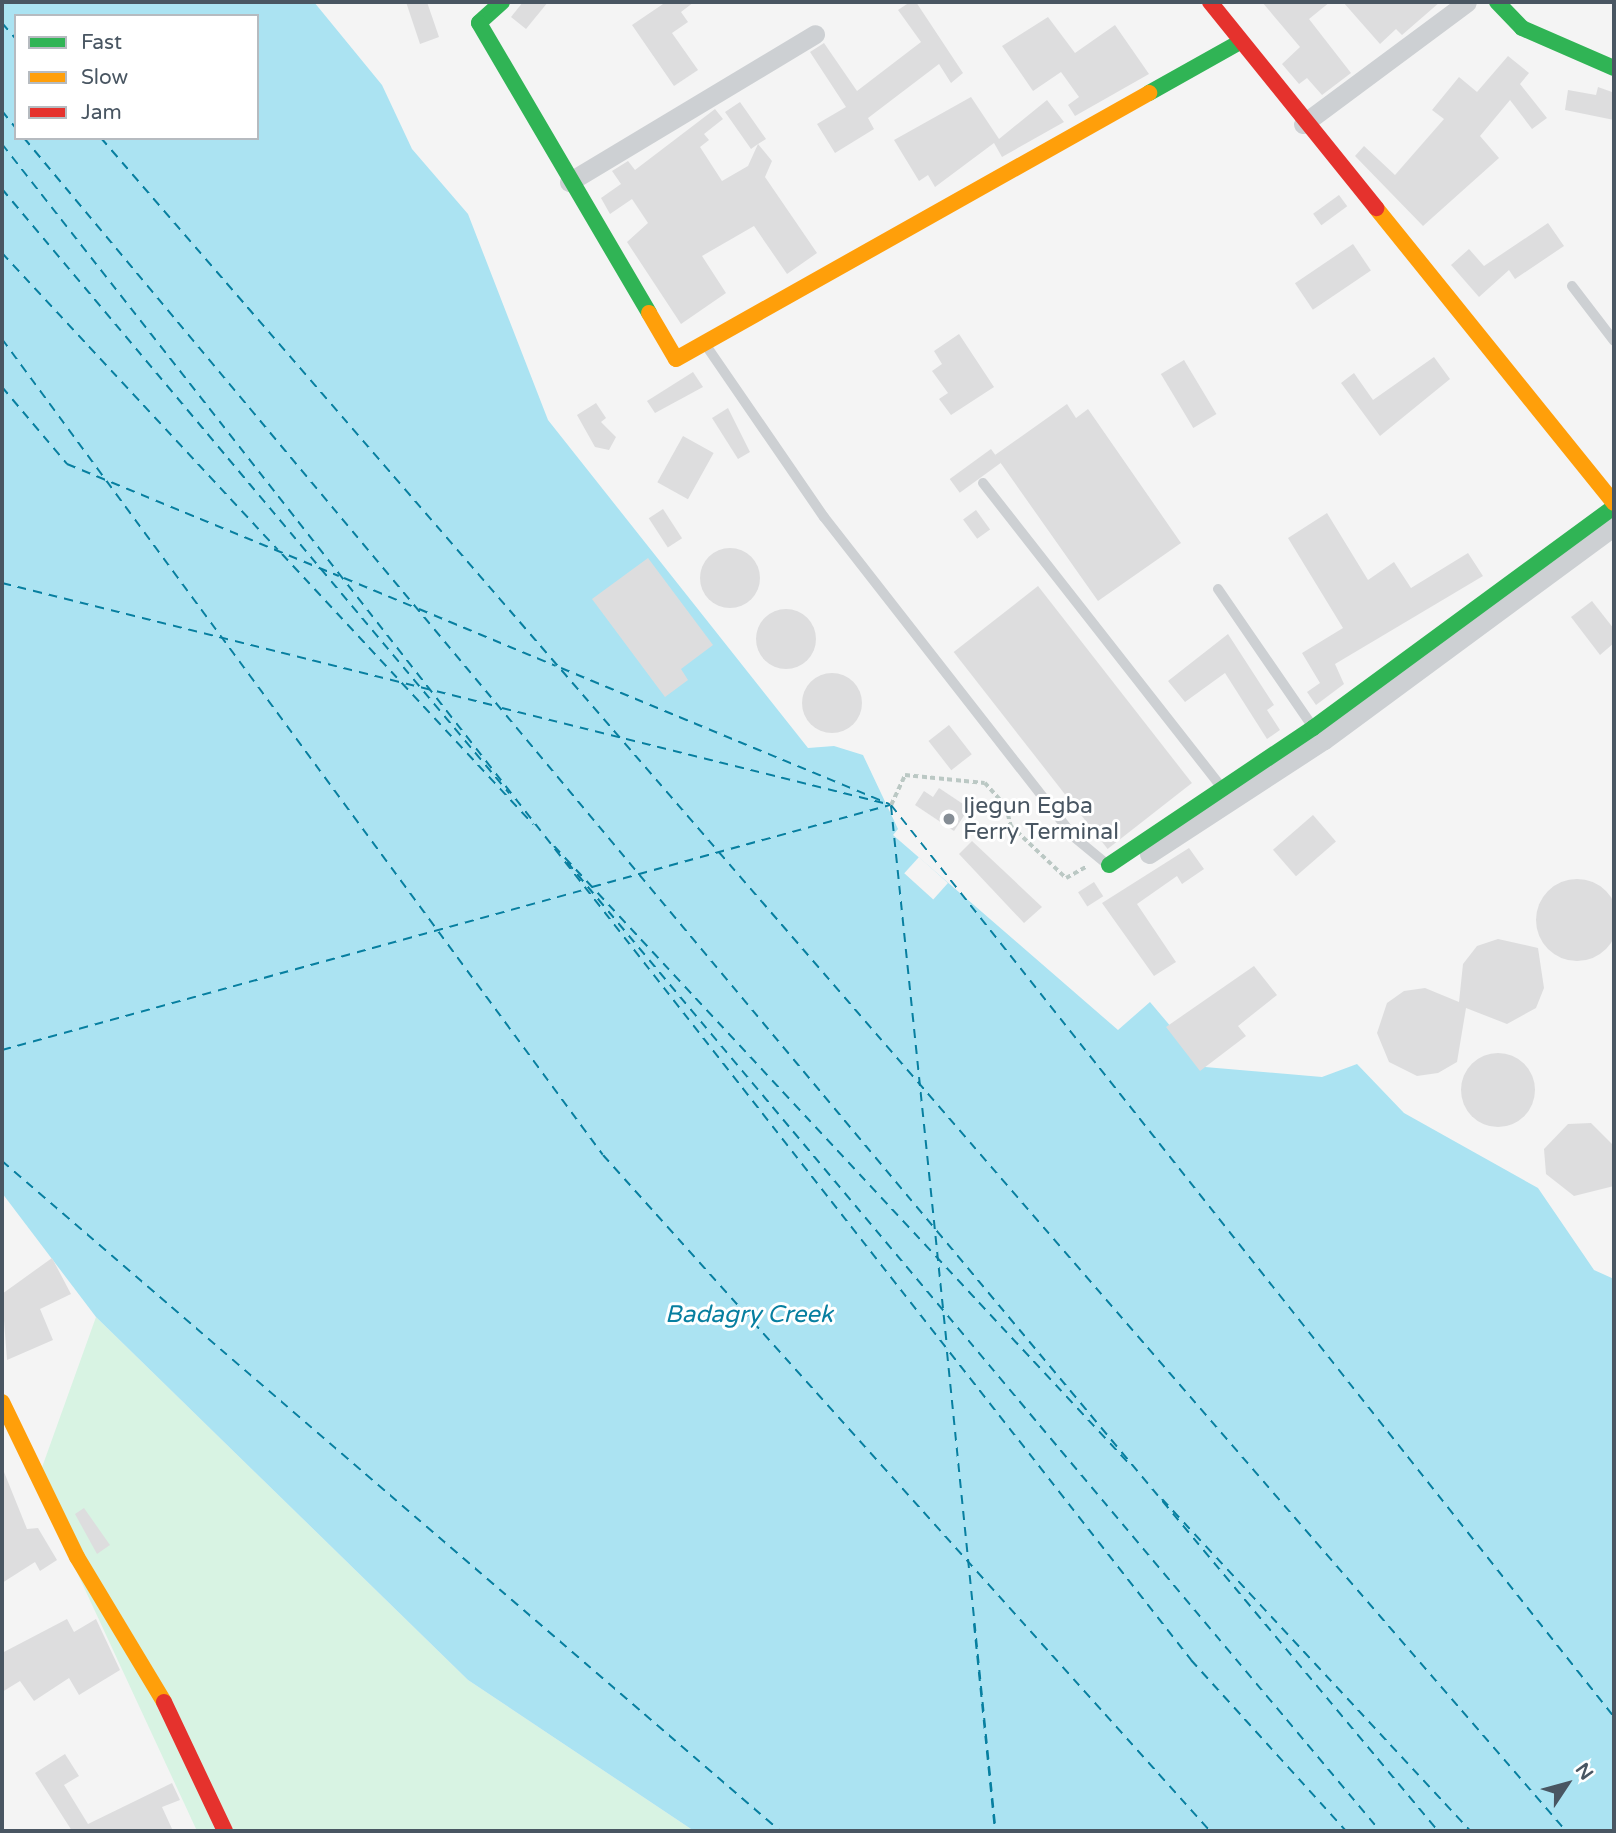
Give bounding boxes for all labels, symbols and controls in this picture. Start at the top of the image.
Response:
legend [14,14,259,140]
text: Fast [81,30,122,55]
text: Slow [81,65,128,90]
text: Jam [81,100,122,125]
place label: Ijegun Egba Ferry Terminal [963,792,1119,846]
marker: Ijegun Egba Ferry Terminal [941,811,957,827]
water label: Badagry Creek [665,1301,833,1329]
north arrow [1532,1749,1602,1819]
text: N [1571,1759,1597,1784]

